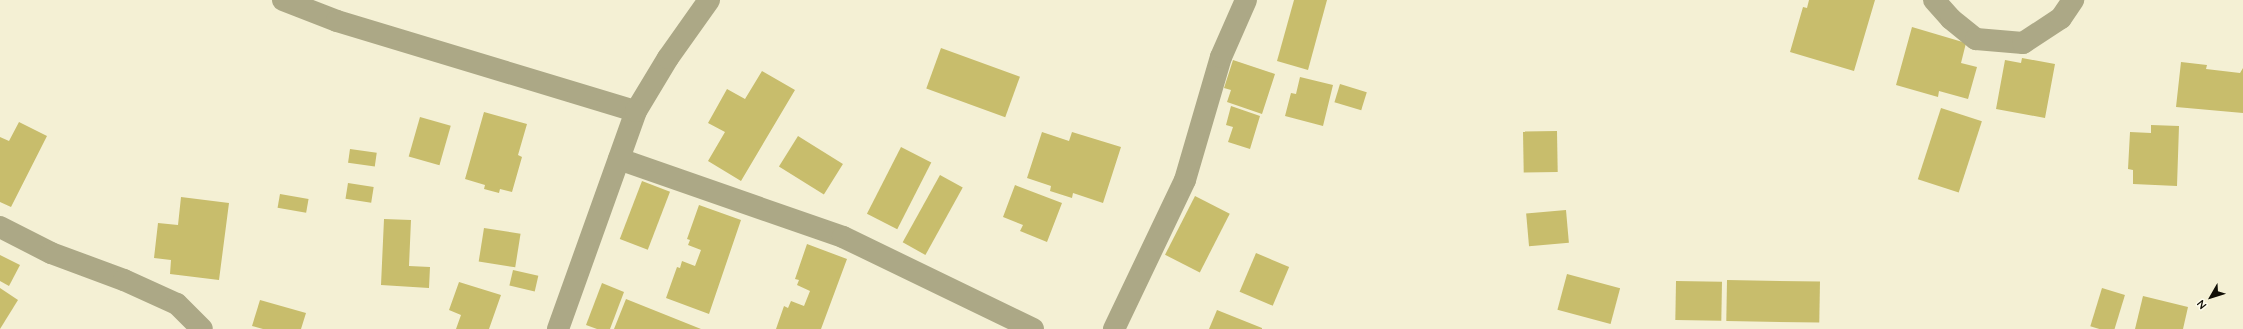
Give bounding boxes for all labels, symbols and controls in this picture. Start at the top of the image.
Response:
north arrow [2191,277,2231,317]
text: N [2194,297,2210,312]

